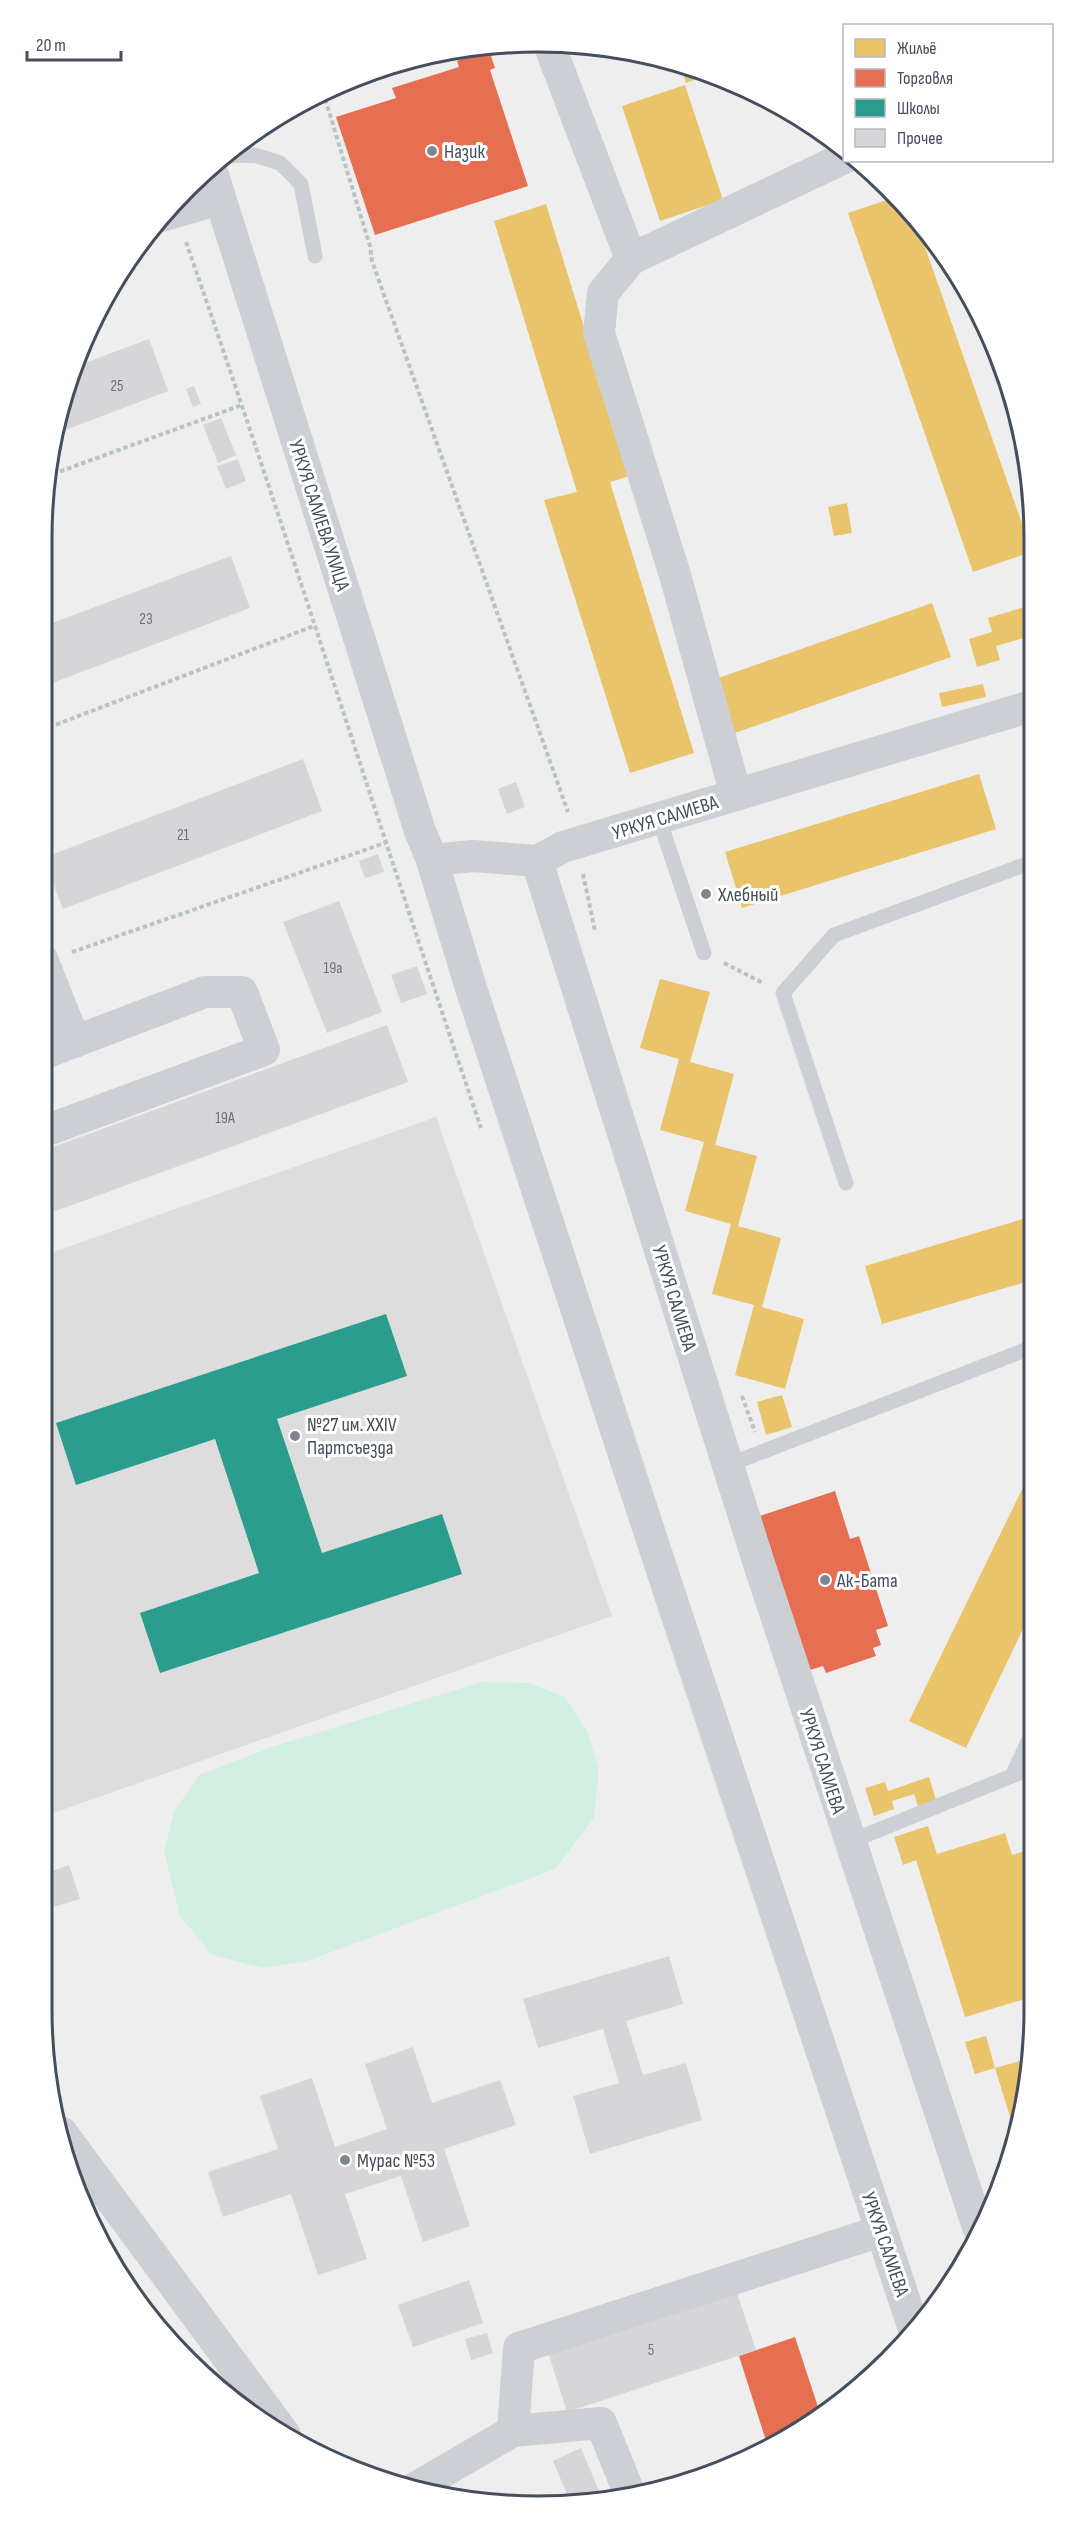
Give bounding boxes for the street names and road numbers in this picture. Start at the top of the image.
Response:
street label: УРКУЯ САЛИЕВА УЛИЦА [283,437,355,594]
street label: УРКУЯ САЛИЕВА [610,790,721,845]
street label: УРКУЯ САЛИЕВА [647,1243,702,1354]
street label: УРКУЯ САЛИЕВА [794,1706,850,1817]
street label: УРКУЯ САЛИЕВА [856,2189,914,2300]

